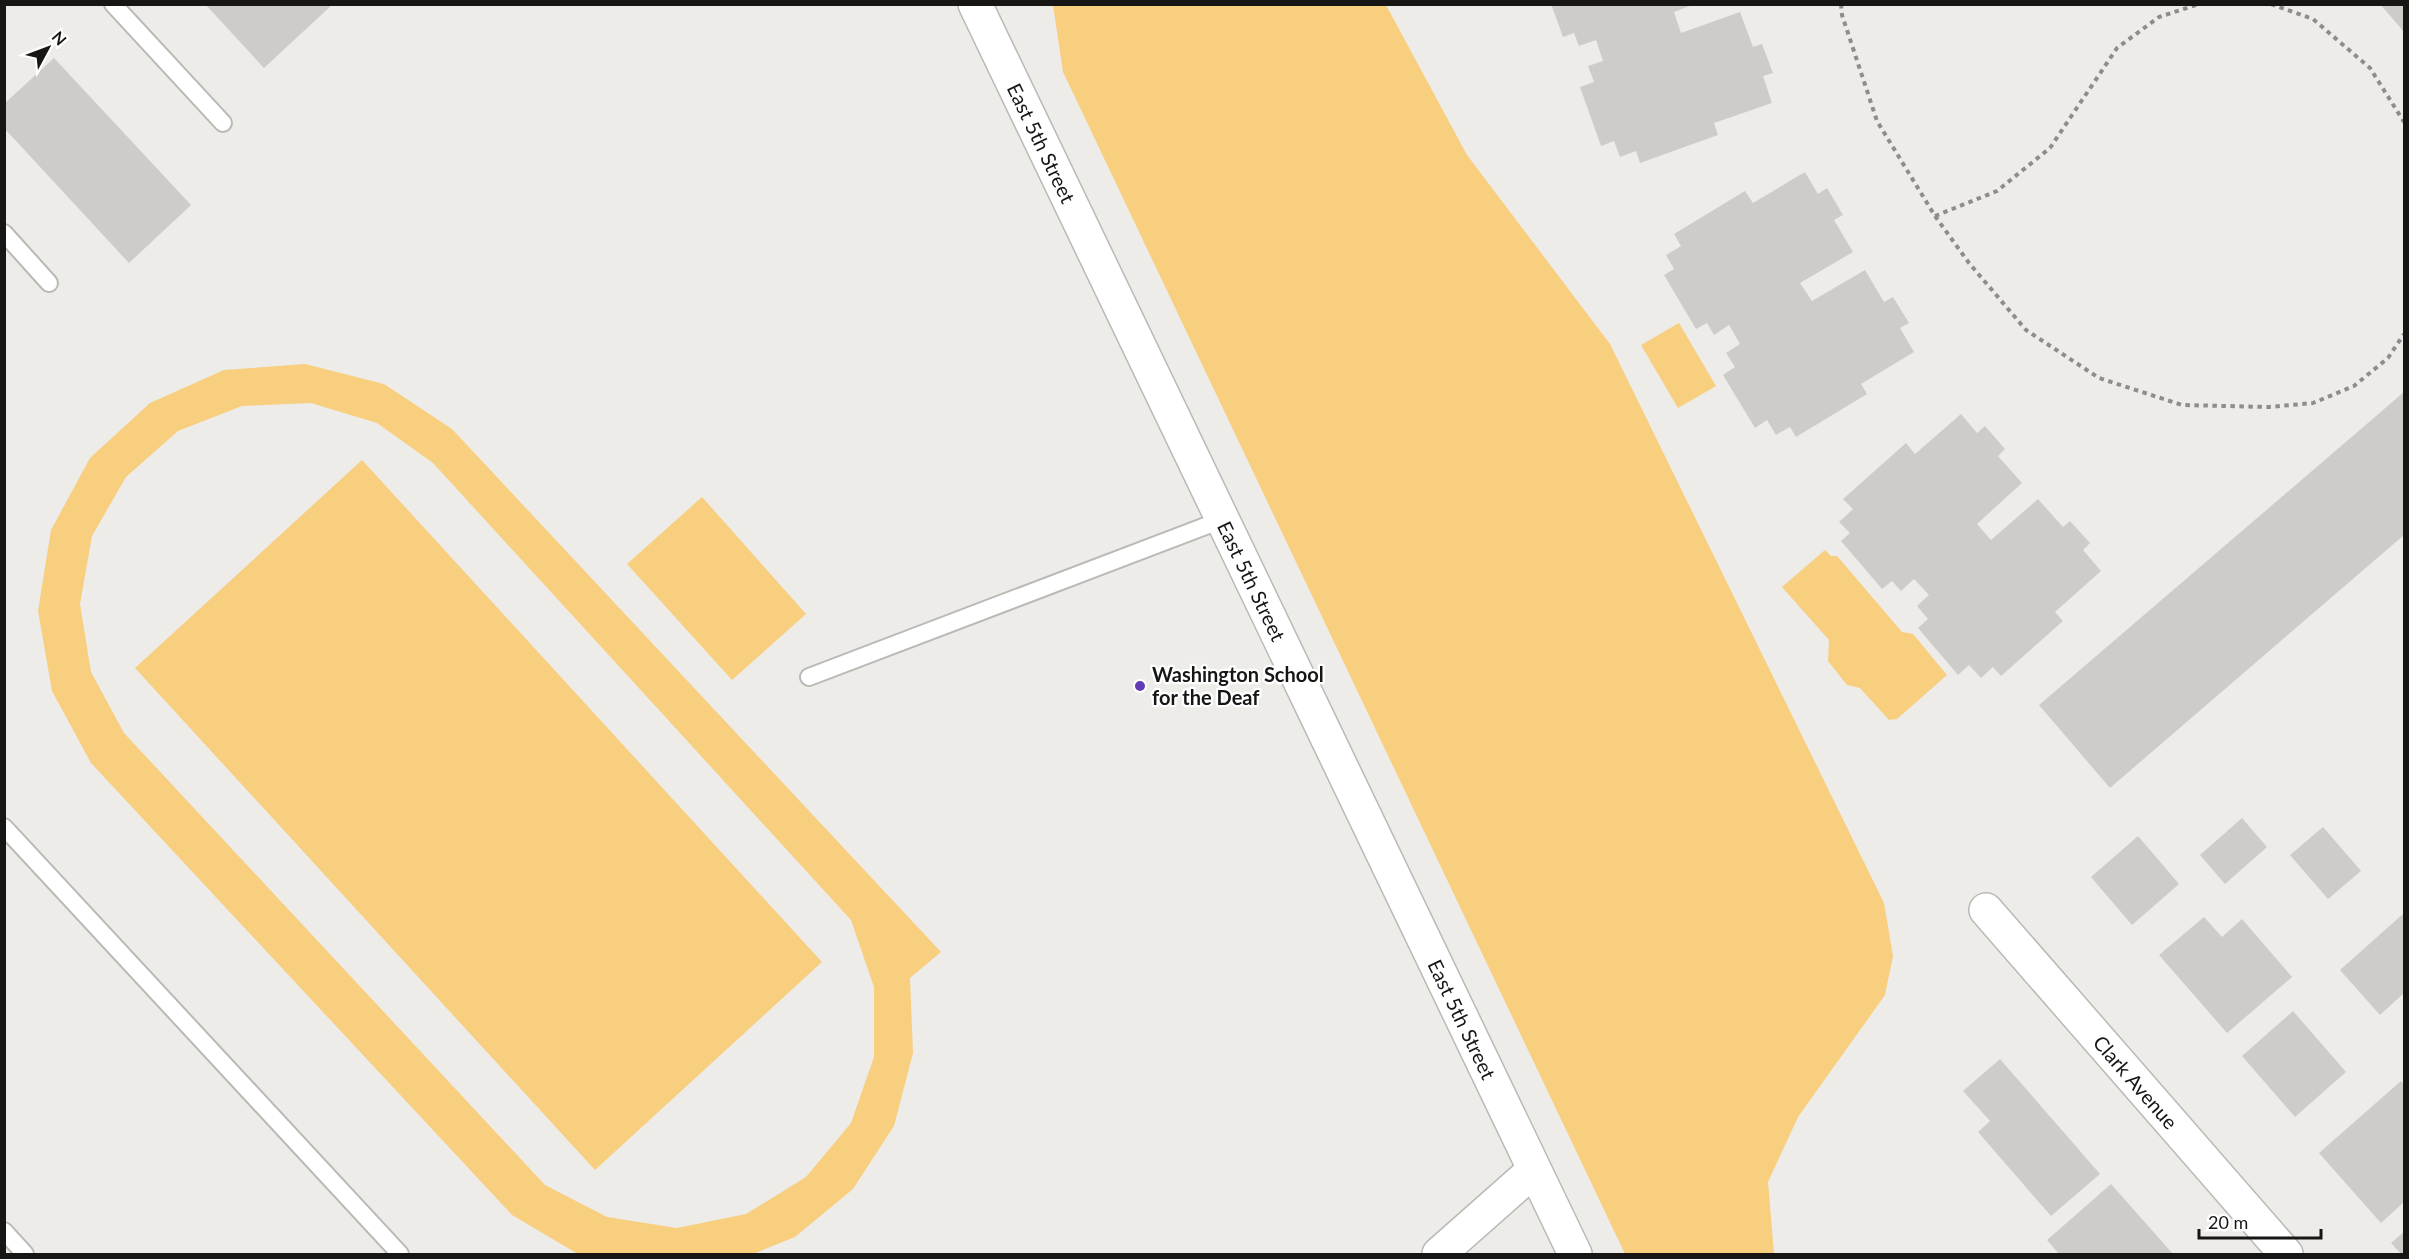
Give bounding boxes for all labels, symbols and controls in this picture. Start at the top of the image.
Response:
north arrow [18,18,78,78]
text: N [48,27,71,49]
street label: East 5th Street [1003,79,1081,207]
street label: East 5th Street [1213,517,1291,645]
place label: Washington School for the Deaf [1152,662,1324,709]
marker: Washington School for the Deaf [1133,679,1147,693]
street label: East 5th Street [1423,955,1501,1083]
street label: Clark Avenue [2089,1030,2183,1134]
scale bar [2199,1202,2320,1240]
text: 20 m [2208,1211,2248,1233]

